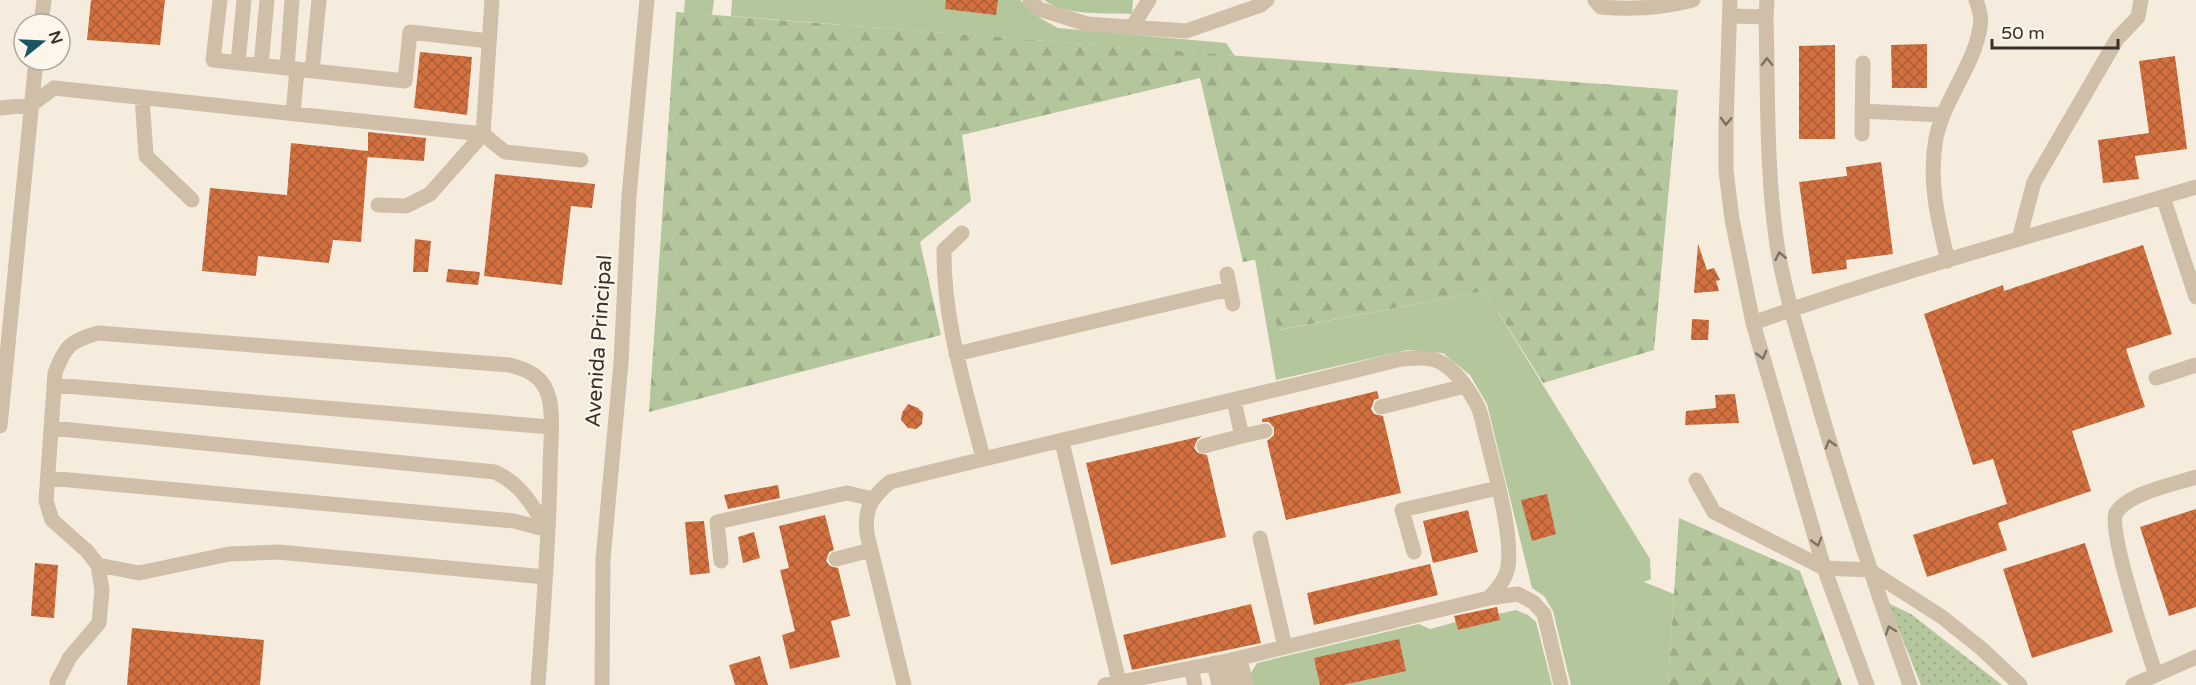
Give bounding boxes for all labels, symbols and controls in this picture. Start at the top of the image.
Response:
north arrow [12,12,72,72]
scale bar [1992,12,2118,50]
text: 50 m [2001,22,2045,44]
text: N [44,28,67,47]
one-way arrow [1761,57,1773,66]
one-way arrow [1720,117,1732,126]
one-way arrow [1774,251,1787,261]
street label: Avenida Principal [580,254,618,428]
one-way arrow [1755,349,1767,360]
one-way arrow [1825,439,1837,450]
one-way arrow [1810,536,1822,547]
one-way arrow [1885,625,1898,636]

